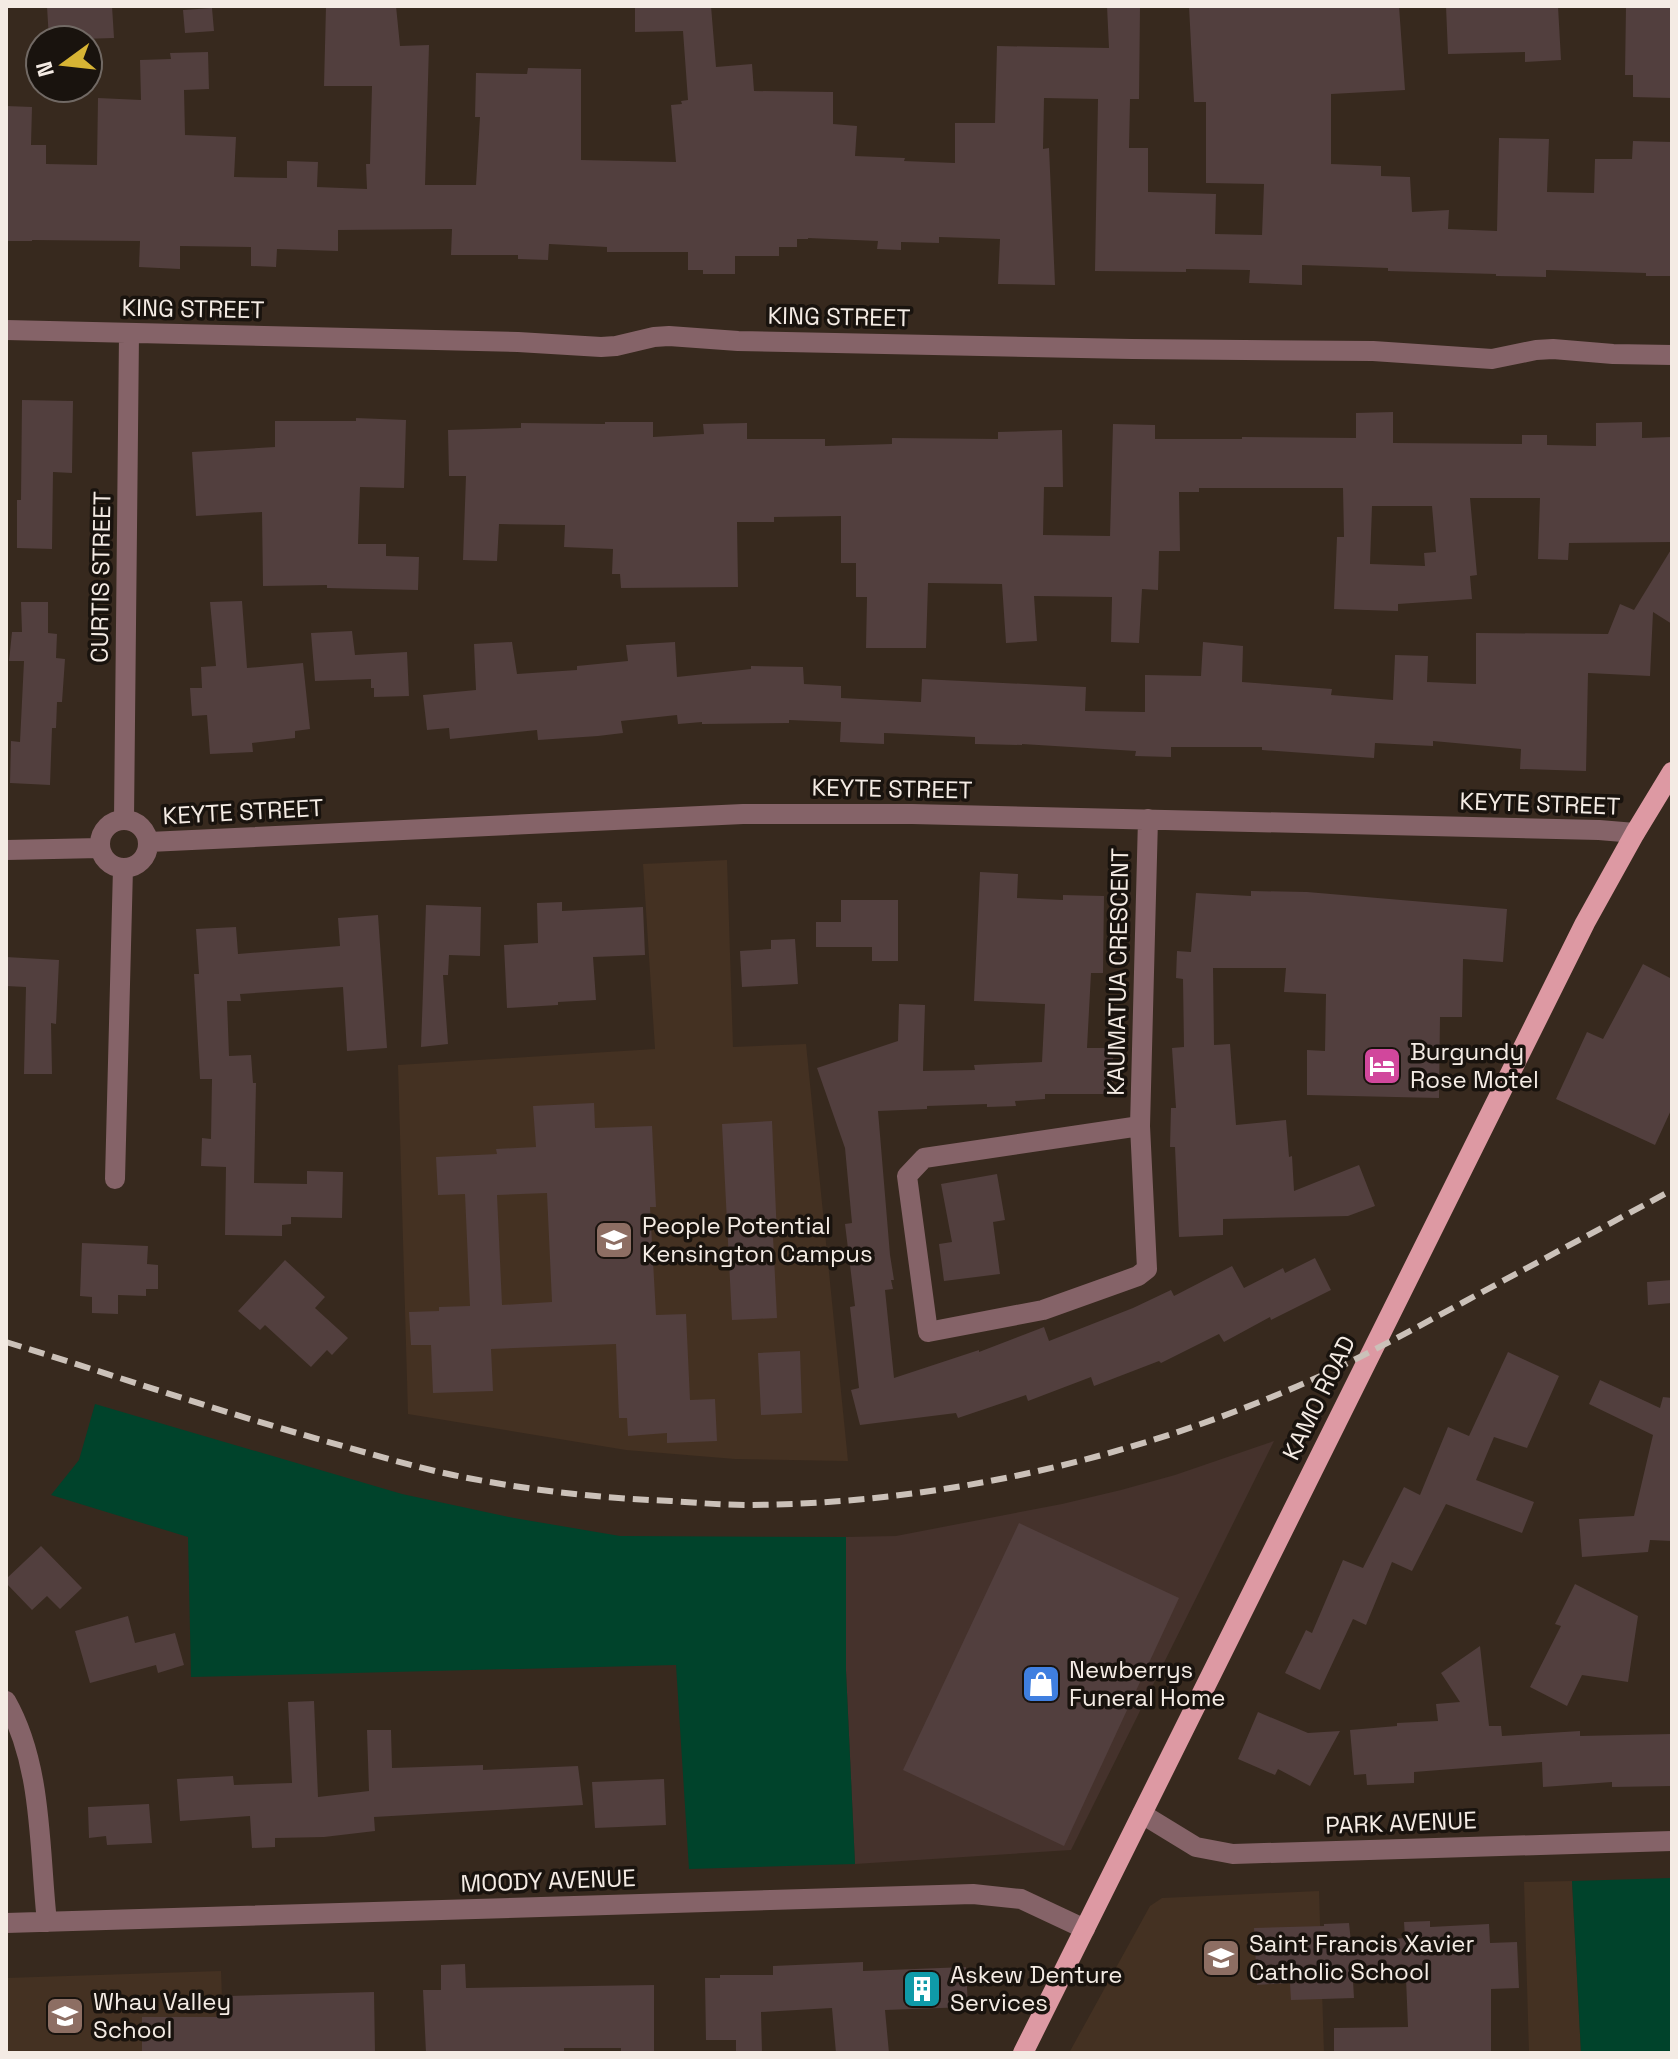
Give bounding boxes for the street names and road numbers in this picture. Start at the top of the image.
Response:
street label: KING STREET [121,292,265,325]
street label: KING STREET [767,300,911,333]
street label: CURTIS STREET [84,491,117,663]
street label: KEYTE STREET [811,772,973,805]
street label: KEYTE STREET [1459,785,1621,822]
street label: KEYTE STREET [162,792,324,831]
street label: KAUMATUA CRESCENT [1100,848,1135,1096]
street label: KAMO ROAD [1275,1330,1362,1465]
street label: PARK AVENUE [1325,1804,1477,1841]
street label: MOODY AVENUE [460,1862,636,1899]

